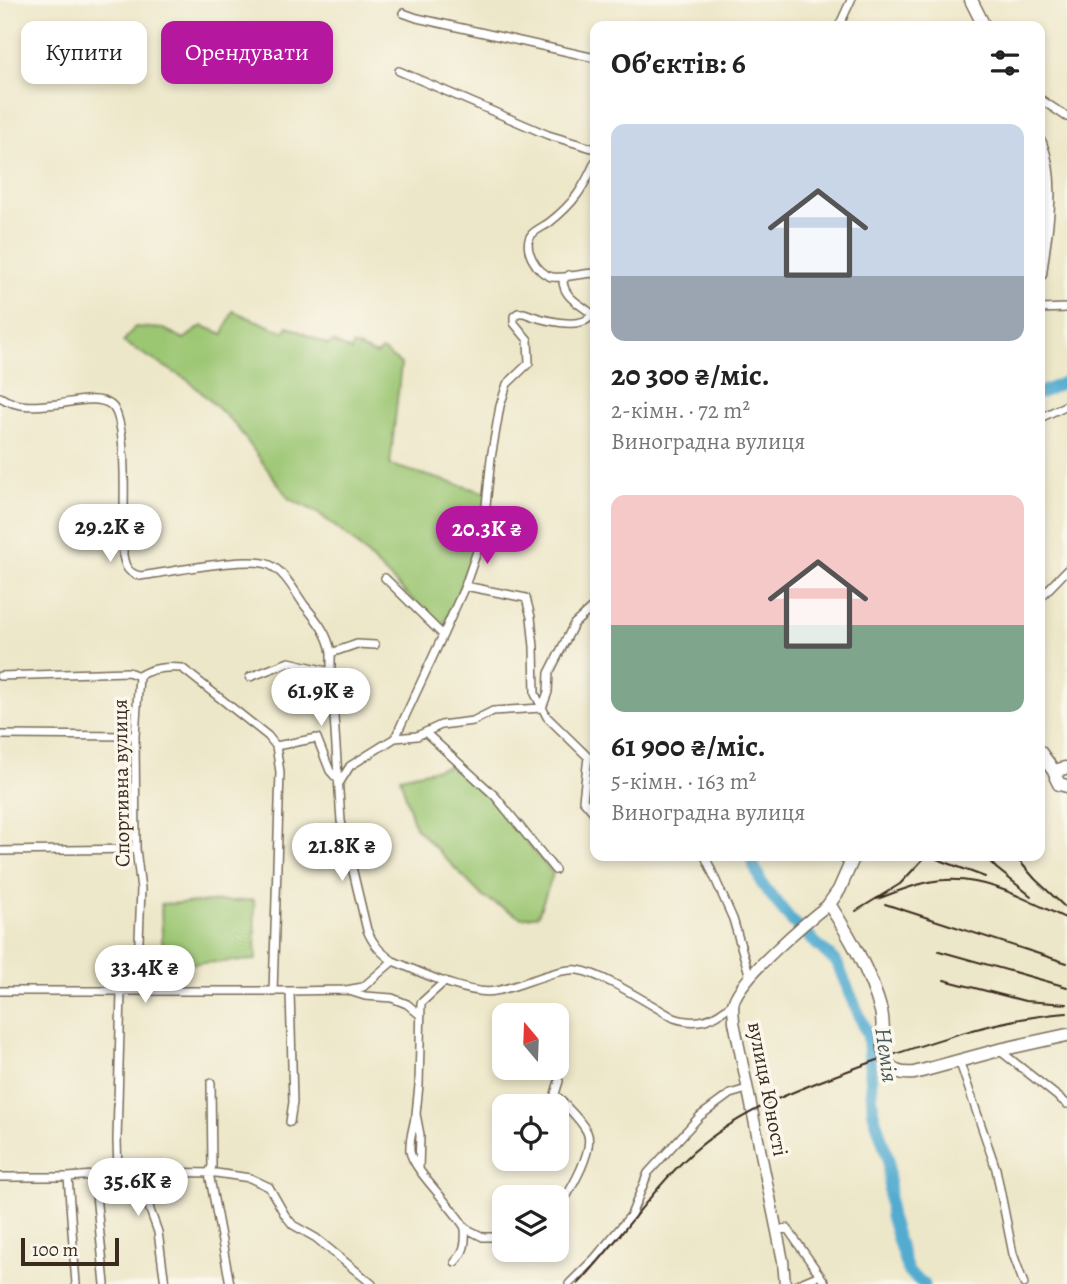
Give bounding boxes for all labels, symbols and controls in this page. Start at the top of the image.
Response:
chip: Купити [21,21,147,84]
chip: Орендувати [161,21,333,84]
text: Об’єктів: 6 [611,43,746,83]
icon: filters [986,44,1024,82]
icon: home [755,170,881,296]
text: 20 300 ₴/міс. [611,355,770,395]
text: 2-кімн. · 72 m² [611,395,750,426]
text: Виноградна вулиця [611,426,805,457]
pin: 29.2K ₴ [45,504,175,564]
pin: 20.3K ₴ [422,506,552,566]
text: 29.2K ₴ [75,511,145,542]
text: 20.3K ₴ [452,513,522,544]
icon: home [755,541,881,667]
pin: 61.9K ₴ [256,668,386,728]
text: 61.9K ₴ [287,675,355,706]
street label: Спортивна вулиця [106,699,136,867]
text: 61 900 ₴/міс. [611,726,766,766]
text: 5-кімн. · 163 m² [611,766,756,797]
text: Виноградна вулиця [611,797,805,828]
pin: 21.8K ₴ [277,824,407,883]
text: 21.8K ₴ [308,830,376,861]
pin: 33.4K ₴ [80,946,210,1005]
text: 33.4K ₴ [111,952,179,983]
north arrow [492,1003,569,1080]
map controls [492,1003,569,1262]
street label: вулиця Юності [741,1019,795,1159]
water label: Немія [867,1026,906,1084]
button: locate [492,1094,569,1171]
pin: 35.6K ₴ [73,1158,203,1218]
text: 35.6K ₴ [104,1165,172,1196]
button: layers [492,1185,569,1262]
scale bar [21,1235,119,1267]
text: 100 m [32,1237,78,1263]

